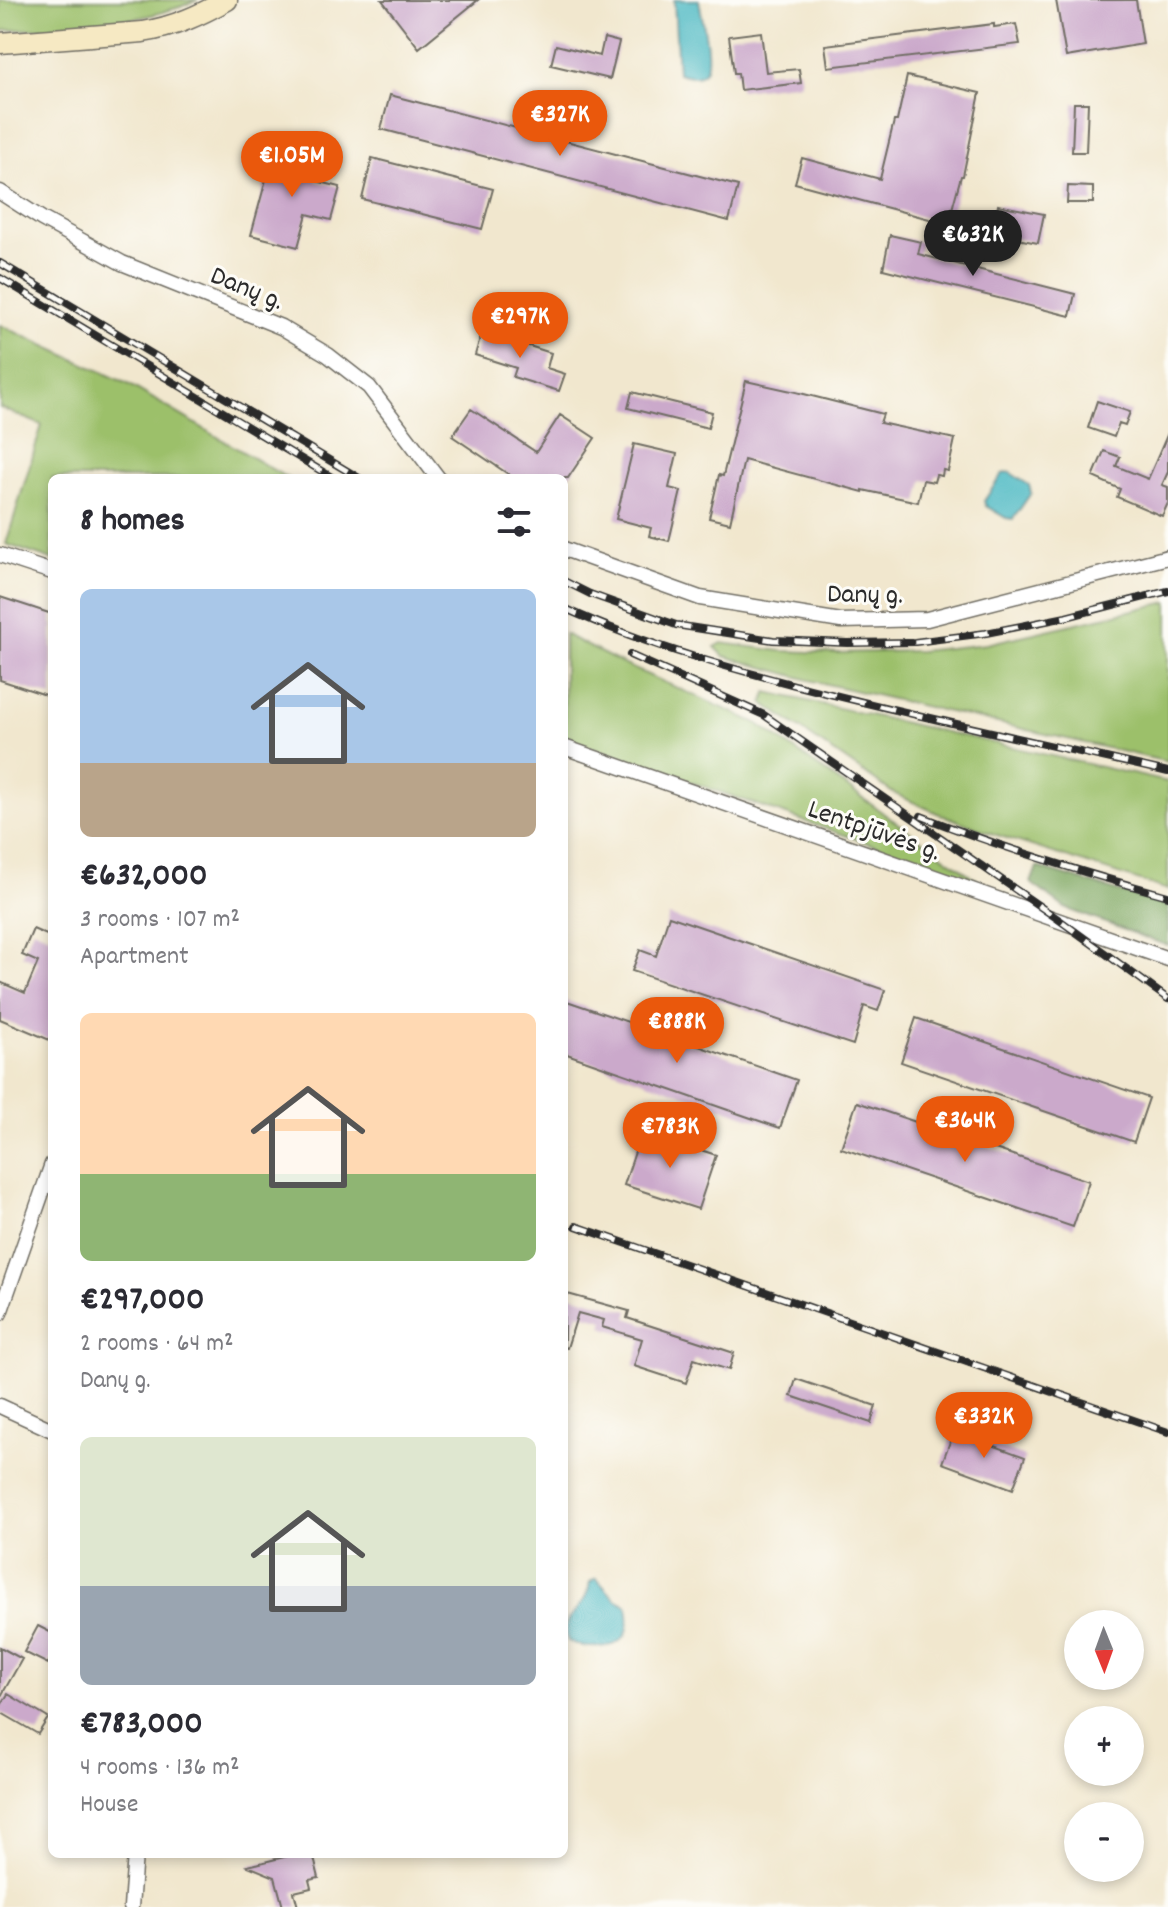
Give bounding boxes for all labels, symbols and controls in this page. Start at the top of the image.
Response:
pin: €327K [504,90,616,158]
text: €327K [530,97,590,134]
pin: €1.05M [227,131,357,199]
text: €1.05M [259,138,325,175]
pin: €632K [917,210,1029,278]
text: €632K [942,217,1004,254]
street label: Danų g. [203,258,289,323]
pin: €297K [464,292,576,360]
text: €297K [490,299,550,336]
text: 8 homes [80,498,185,547]
icon: filters [492,500,536,544]
street label: Danų g. [827,576,903,618]
icon: home [236,641,380,785]
street label: Lentpjūvės g. [802,791,945,874]
text: €632,000 [80,853,208,902]
text: 3 rooms · 107 m² [80,902,240,939]
text: Apartment [80,939,189,976]
pin: €888K [621,997,733,1065]
text: €888K [648,1004,706,1041]
icon: home [236,1065,380,1209]
pin: €364K [909,1096,1021,1164]
pin: €783K [614,1102,726,1170]
text: €364K [934,1103,996,1140]
text: €783K [641,1109,699,1146]
text: €297,000 [80,1277,204,1326]
text: 2 rooms · 64 m² [80,1326,234,1363]
text: Danų g. [80,1363,151,1400]
pin: €332K [928,1392,1040,1460]
text: €332K [954,1399,1014,1436]
icon: home [236,1489,380,1633]
north arrow [1064,1610,1144,1690]
map controls [1064,1610,1144,1882]
text: €783,000 [80,1701,203,1750]
button: + [1064,1706,1144,1786]
text: 4 rooms · 136 m² [80,1750,239,1787]
text: House [80,1787,138,1824]
button: − [1064,1802,1144,1882]

